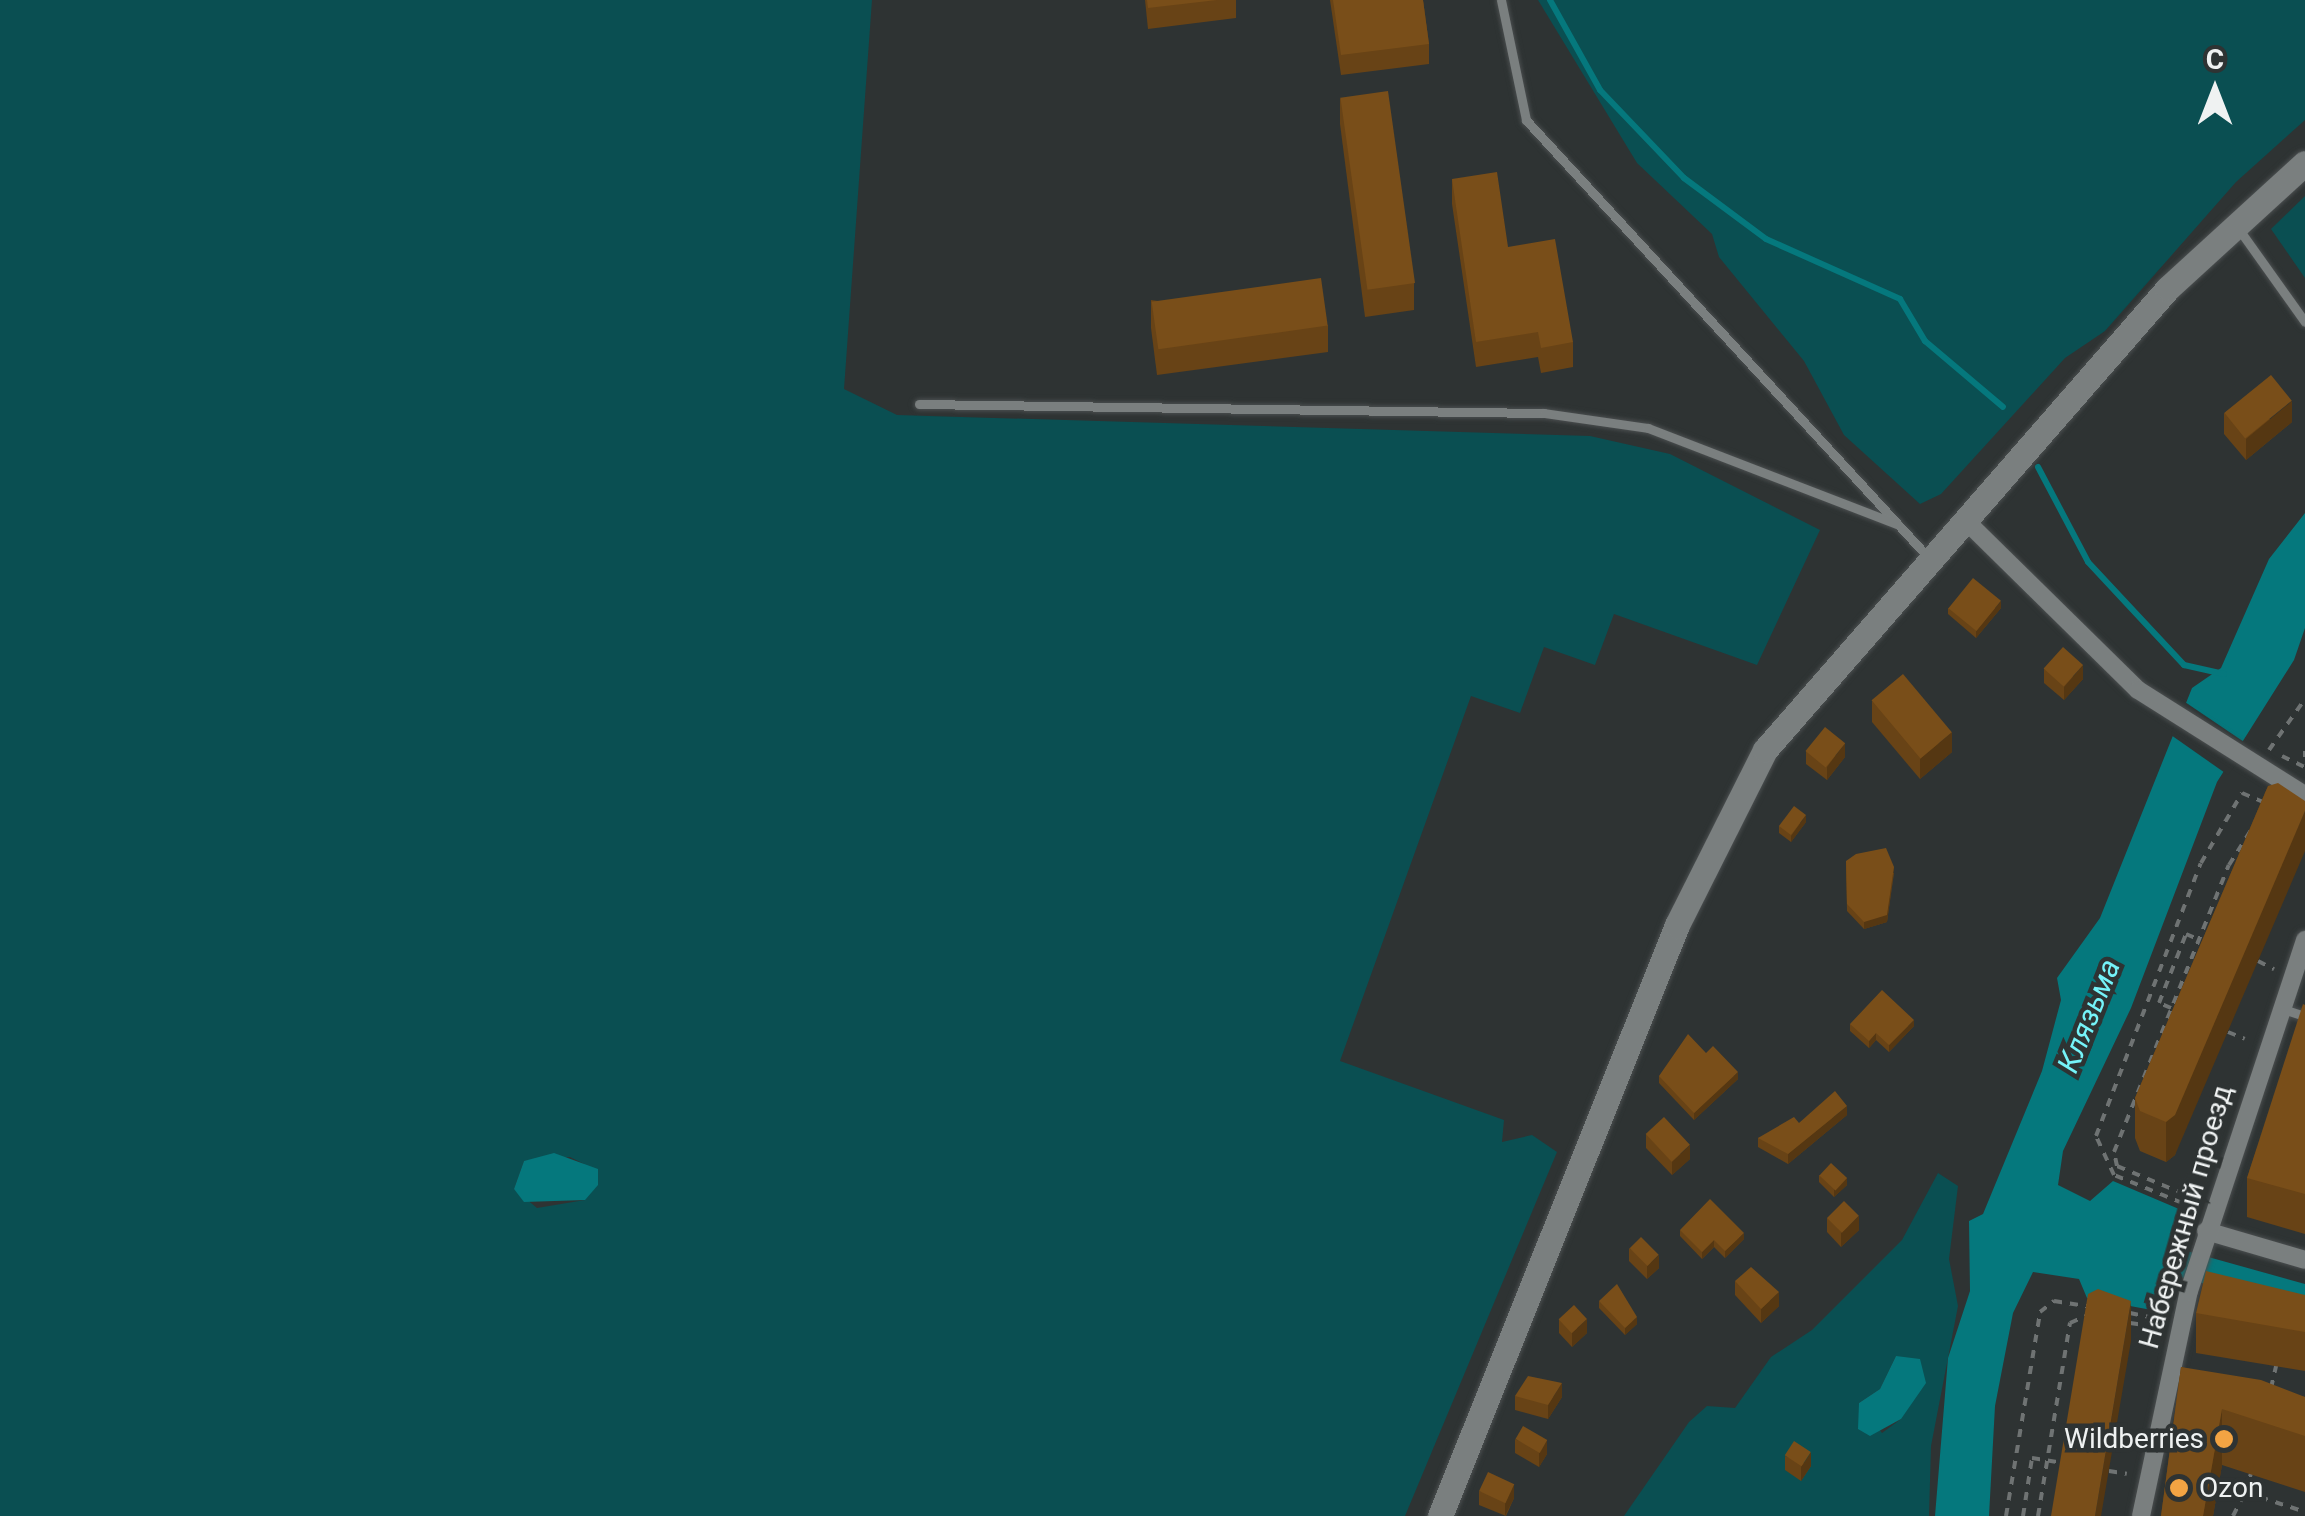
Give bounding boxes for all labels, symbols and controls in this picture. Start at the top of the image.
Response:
north arrow [2165,40,2265,140]
text: С [2206,43,2224,76]
water label: Клязьма [2050,954,2128,1078]
street label: Набережный проезд [2132,1081,2240,1353]
place label: Wildberries [2064,1422,2204,1456]
marker: Wildberries [2213,1428,2235,1450]
place label: Ozon [2199,1471,2263,1505]
marker: Ozon [2168,1477,2190,1499]

